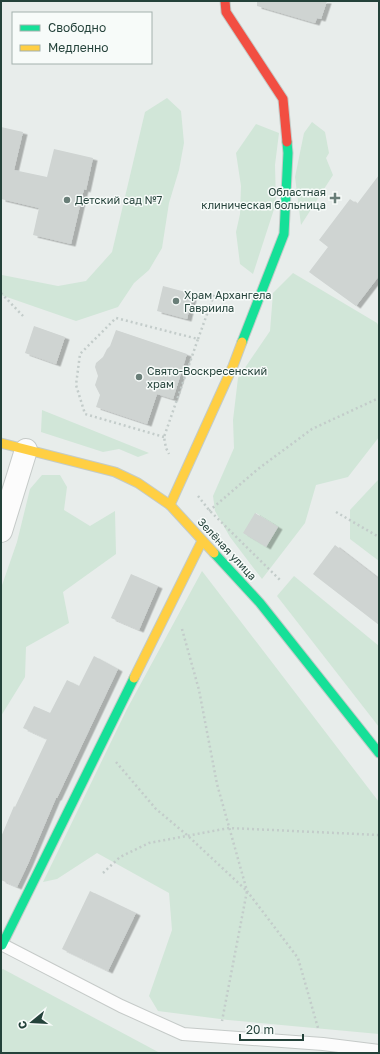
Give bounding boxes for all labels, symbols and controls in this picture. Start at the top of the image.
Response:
legend [12,12,152,64]
text: Свободно [48,20,106,35]
text: Медленно [48,40,108,55]
place label: Областная клиническая больница [201,185,326,211]
marker: Областная клиническая больница [329,192,341,204]
place label: Детский сад №7 [75,193,163,206]
marker: Детский сад №7 [62,195,72,205]
place label: Храм Архангела Гавриила [184,288,272,314]
marker: Храм Архангела Гавриила [171,296,181,306]
place label: Свято-Воскресенский храм [147,364,267,390]
marker: Свято-Воскресенский храм [134,372,144,382]
street label: Зелёная улица [195,515,260,582]
north arrow [12,1002,52,1042]
scale bar [240,1016,303,1042]
text: С [15,1019,29,1031]
text: 20 m [246,1022,274,1037]

